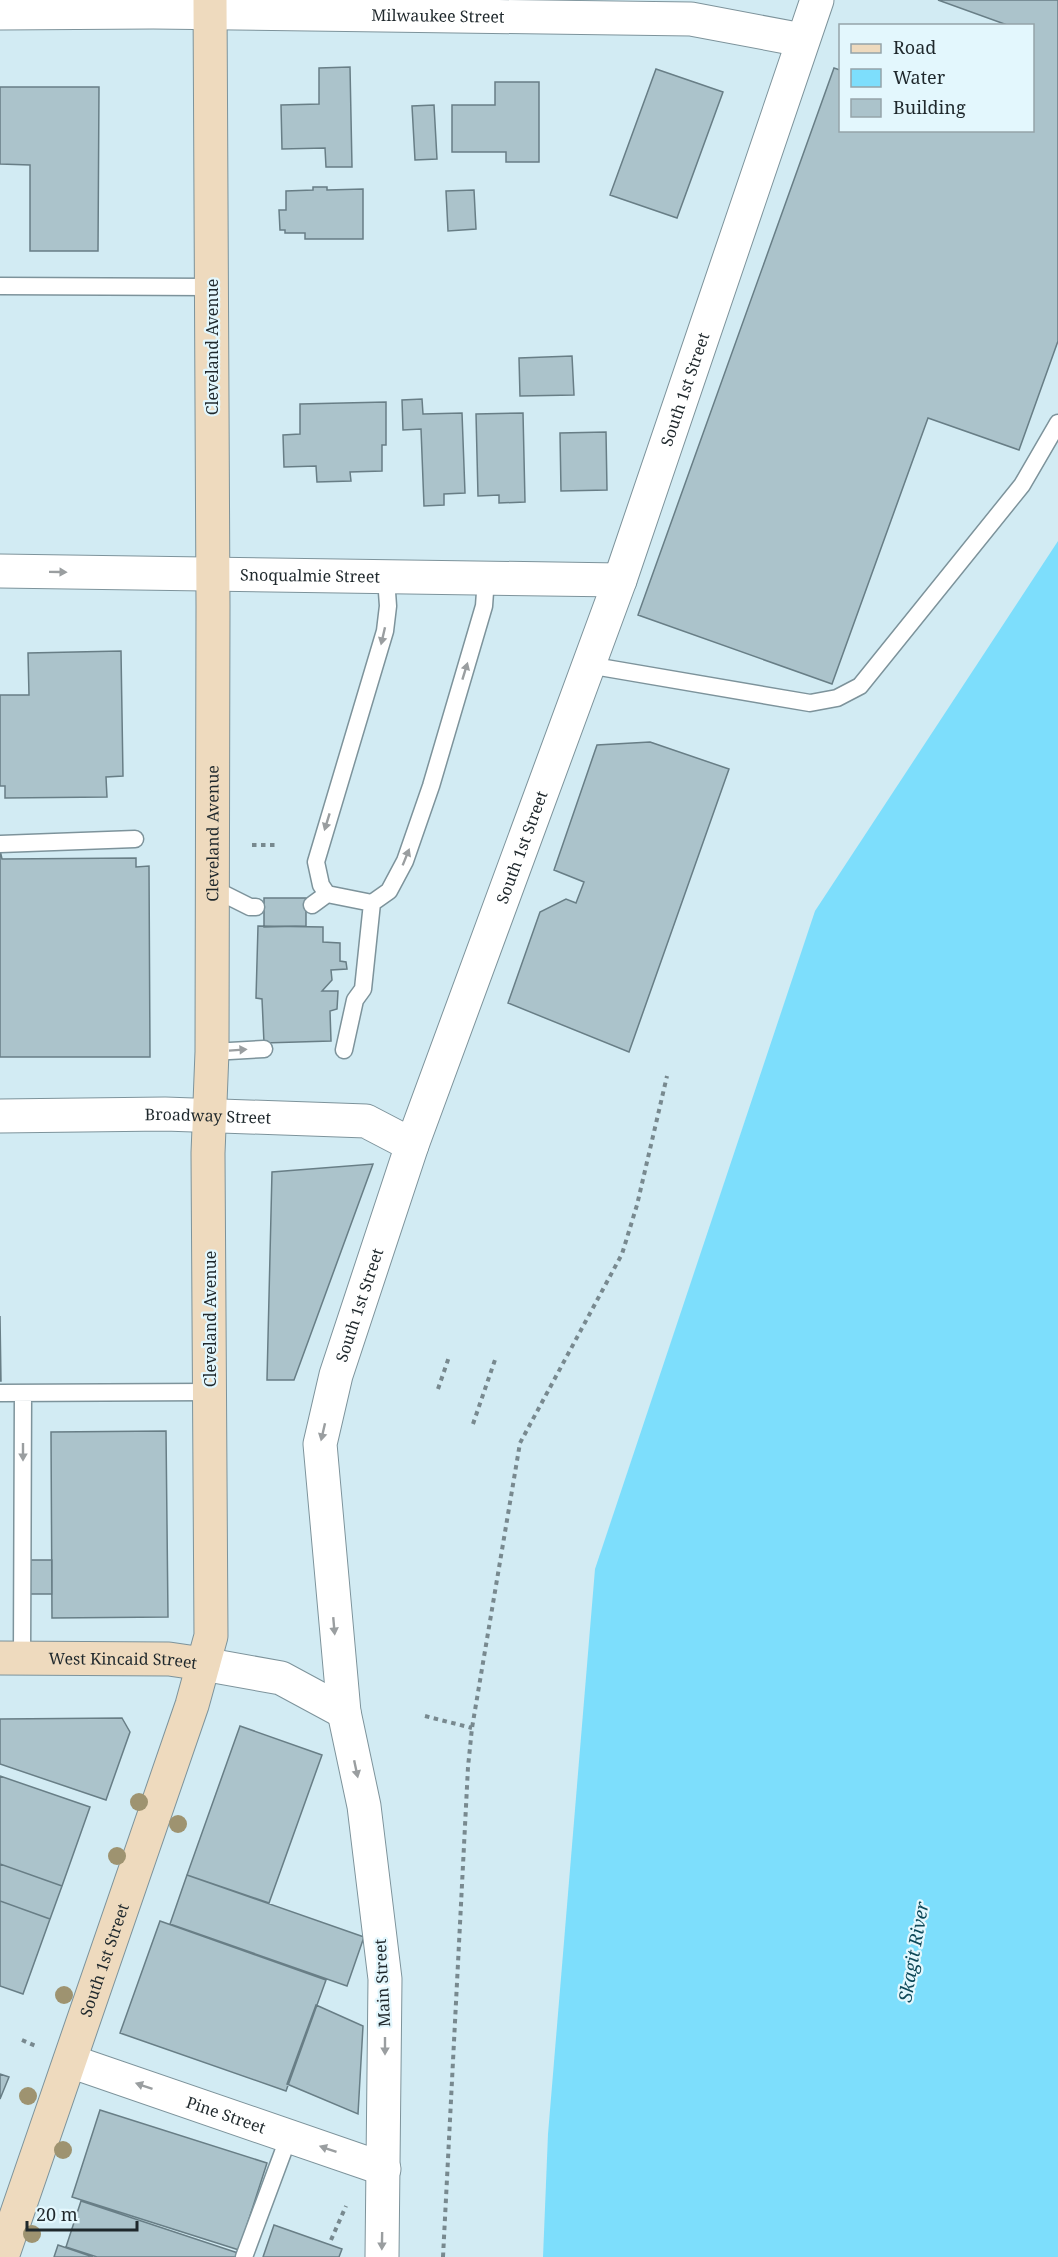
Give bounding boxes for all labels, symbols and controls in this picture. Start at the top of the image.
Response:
street label: Milwaukee Street [371,4,505,28]
legend [839,24,1034,132]
text: Road [893,35,936,59]
text: Water [893,65,946,89]
text: Building [893,95,966,119]
street label: Cleveland Avenue [201,279,223,415]
street label: South 1st Street [655,329,714,449]
street label: Snoqualmie Street [240,563,380,588]
one-way arrow [49,567,68,577]
one-way arrow [378,626,388,645]
one-way arrow [461,662,470,680]
street label: Cleveland Avenue [201,765,224,902]
street label: South 1st Street [491,787,553,907]
one-way arrow [322,813,331,831]
one-way arrow [402,848,411,866]
one-way arrow [229,1045,248,1055]
street label: Broadway Street [145,1103,272,1129]
street label: South 1st Street [330,1245,388,1365]
street label: Cleveland Avenue [199,1251,221,1387]
one-way arrow [318,1423,327,1442]
one-way arrow [18,1442,28,1461]
one-way arrow [330,1616,339,1635]
street label: West Kincaid Street [49,1647,199,1674]
one-way arrow [352,1760,362,1778]
water label: Skagit River [892,1899,934,2004]
street label: South 1st Street [74,1900,134,2020]
street label: Main Street [369,1938,395,2028]
one-way arrow [380,2036,390,2055]
one-way arrow [135,2081,153,2091]
street label: Pine Street [183,2091,269,2139]
one-way arrow [319,2144,337,2154]
scale bar [27,2194,136,2232]
text: 20 m [36,2202,78,2226]
one-way arrow [377,2231,387,2250]

